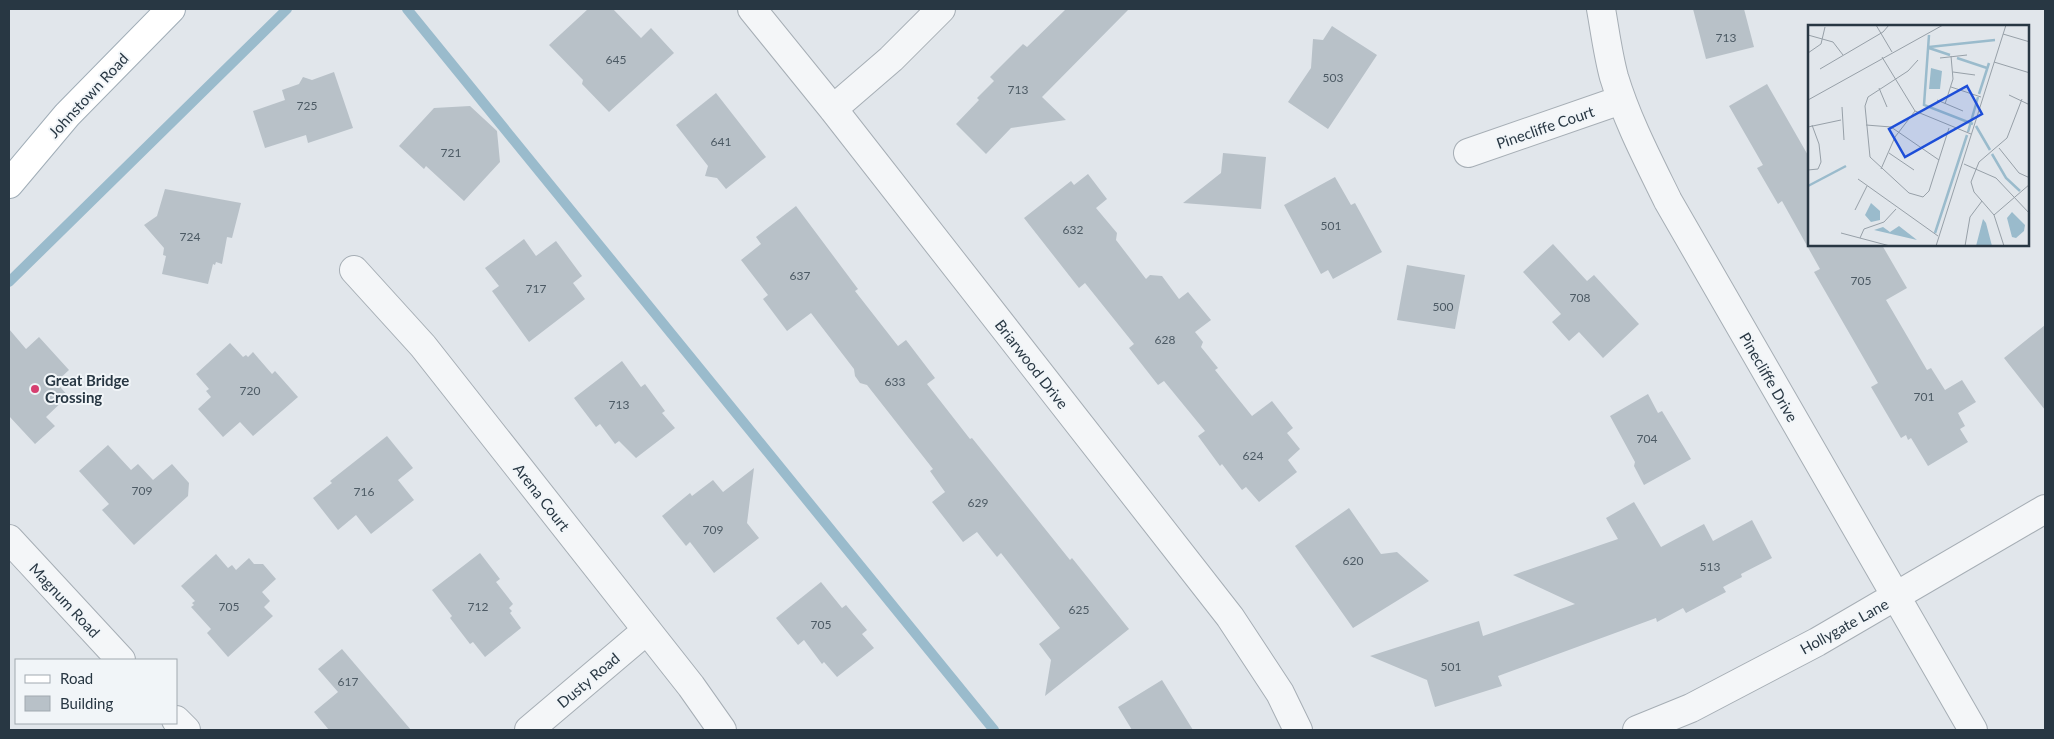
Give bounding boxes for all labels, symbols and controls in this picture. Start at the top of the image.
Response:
inset map [1808,25,2029,246]
house number: 713 [1716,30,1736,45]
street label: Johnstown Road [44,49,132,141]
house number: 645 [606,52,626,67]
house number: 503 [1323,70,1343,85]
house number: 713 [1008,82,1028,97]
house number: 725 [297,98,317,113]
street label: Pinecliffe Court [1494,102,1597,152]
house number: 641 [711,134,731,149]
house number: 721 [441,145,461,160]
house number: 501 [1321,218,1341,233]
house number: 632 [1063,222,1083,237]
house number: 724 [180,229,200,244]
house number: 637 [790,268,810,283]
house number: 705 [1851,273,1871,288]
house number: 717 [526,281,546,296]
house number: 708 [1570,290,1590,305]
house number: 500 [1433,299,1453,314]
street label: Briarwood Drive [992,316,1072,412]
street label: Pinecliffe Drive [1736,329,1802,425]
house number: 628 [1155,332,1175,347]
place label: Great Bridge Crossing [45,371,129,406]
house number: 633 [885,374,905,389]
marker: Great Bridge Crossing [29,383,41,395]
house number: 720 [240,383,260,398]
house number: 701 [1914,389,1934,404]
house number: 713 [609,397,629,412]
house number: 704 [1637,431,1657,446]
house number: 624 [1243,448,1263,463]
street label: Arena Court [510,460,574,535]
house number: 709 [132,483,152,498]
house number: 716 [354,484,374,499]
house number: 629 [968,495,988,510]
house number: 709 [703,522,723,537]
house number: 620 [1343,553,1363,568]
street label: Magnum Road [26,559,104,641]
house number: 513 [1700,559,1720,574]
street label: Hollygate Lane [1797,594,1891,658]
house number: 705 [219,599,239,614]
house number: 712 [468,599,488,614]
house number: 625 [1069,602,1089,617]
house number: 705 [811,617,831,632]
street label: Dusty Road [553,649,623,711]
legend [15,659,178,724]
house number: 501 [1441,659,1461,674]
text: Road [60,669,93,687]
house number: 617 [338,674,358,689]
text: Building [60,694,113,712]

